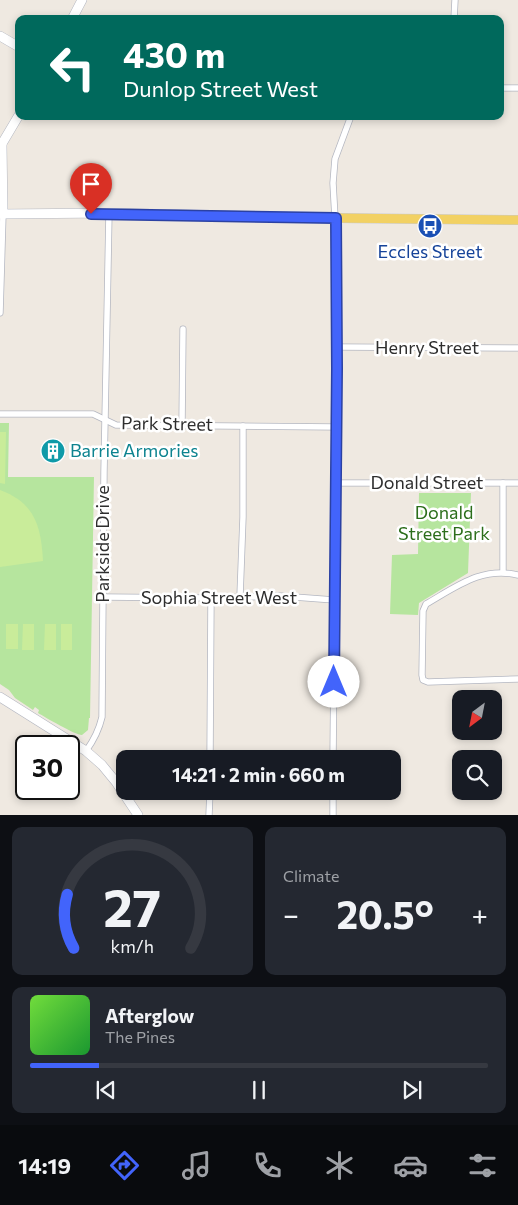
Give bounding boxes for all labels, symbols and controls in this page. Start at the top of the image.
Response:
text: 430 m [123,32,225,75]
icon: left [40,35,105,100]
text: Dunlop Street West [123,75,318,102]
pin [70,163,112,214]
icon: arrive [77,170,105,198]
bus stop icon: Eccles Street [417,213,443,239]
place label: Eccles Street [377,240,483,262]
street label: Henry Street [375,336,479,358]
street label: Park Street [121,411,213,435]
building icon: Barrie Armories [40,438,66,464]
place label: Barrie Armories [70,439,199,461]
street label: Donald Street [370,471,484,493]
street label: Parkside Drive [91,485,113,603]
park label: Donald Street Park [398,501,490,544]
street label: Sophia Street West [141,586,297,608]
position arrow [307,655,359,707]
north arrow [452,690,502,740]
map controls [452,690,502,800]
speed limit sign: 30 [15,735,80,800]
button: search [452,750,502,800]
text: 14:21 · 2 min · 660 m [172,763,345,786]
text: Climate [283,866,339,885]
text: 27 [104,874,161,938]
text: 20.5° [336,890,434,937]
text: − [283,897,299,931]
text: + [472,897,488,931]
text: km/h [111,935,154,957]
text: Afterglow [105,1004,194,1027]
text: The Pines [105,1027,175,1046]
icon: previous [92,1076,120,1104]
icon: pause [245,1076,273,1104]
icon: next [398,1076,426,1104]
icon: directions [107,1148,142,1183]
icon: music [179,1148,214,1183]
icon: phone [250,1148,285,1183]
icon: climate [322,1148,357,1183]
icon: car [393,1148,428,1183]
icon: filters [465,1148,500,1183]
text: 14:19 [18,1152,71,1179]

